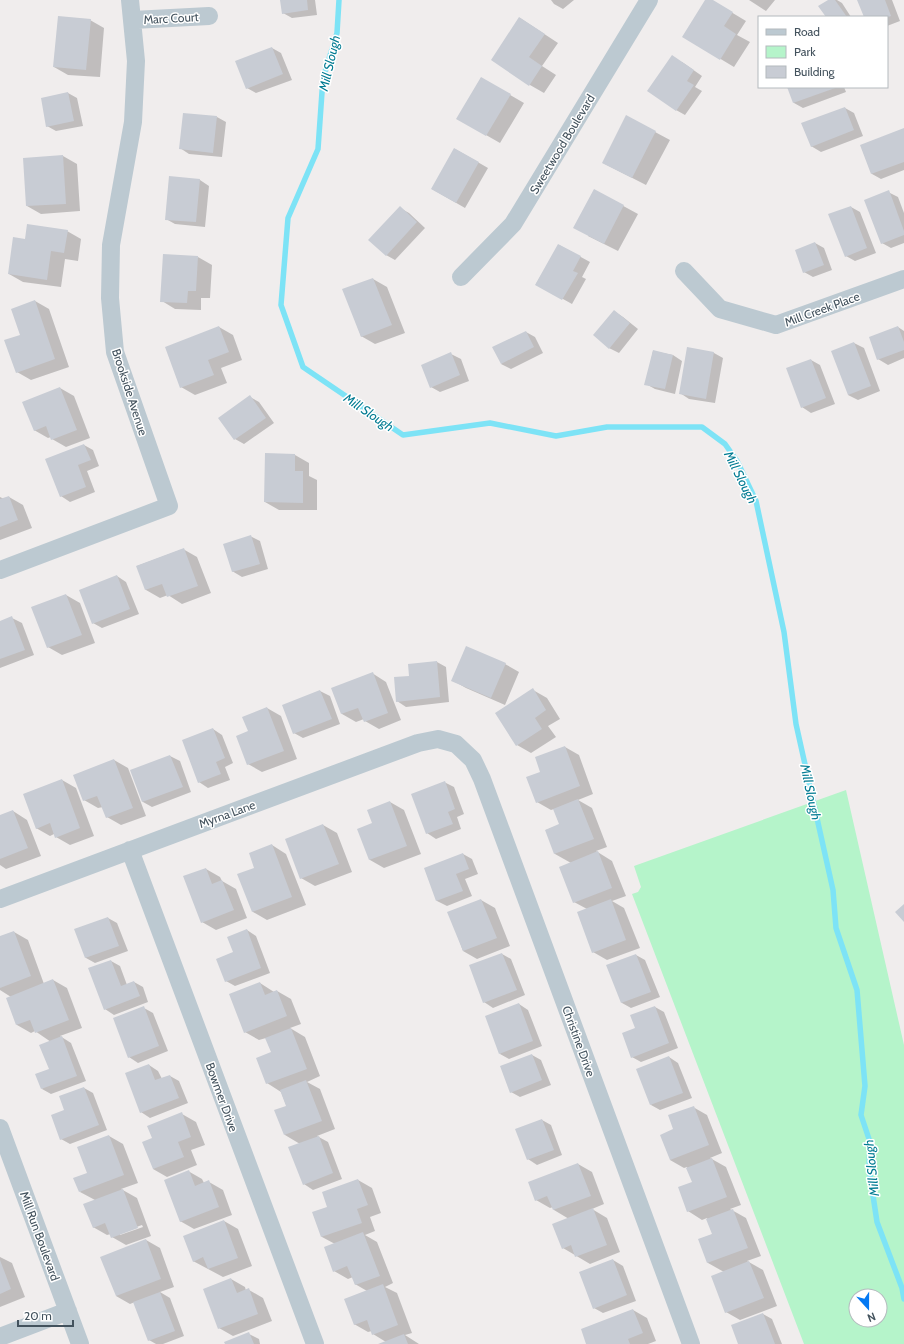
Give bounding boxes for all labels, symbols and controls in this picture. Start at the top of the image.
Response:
street label: Marc Court [143,9,199,27]
legend [758,16,888,88]
text: Road [794,24,820,39]
water label: Mill Slough [315,34,343,93]
text: Park [794,44,816,59]
text: Building [794,64,836,79]
street label: Sweetwood Boulevard [526,91,598,197]
street label: Mill Creek Place [782,288,862,330]
street label: Brookside Avenue [109,347,151,437]
water label: Mill Slough [340,389,397,434]
water label: Mill Slough [721,447,761,506]
water label: Mill Slough [797,762,825,821]
street label: Myrna Lane [197,797,257,831]
street label: Christine Drive [559,1004,599,1078]
street label: Bowmer Drive [203,1060,241,1134]
water label: Mill Slough [860,1139,882,1198]
street label: Mill Run Boulevard [17,1189,63,1283]
north arrow [848,1288,888,1328]
scale bar [18,1302,73,1328]
text: 20 m [24,1308,52,1323]
text: N [865,1309,878,1325]

